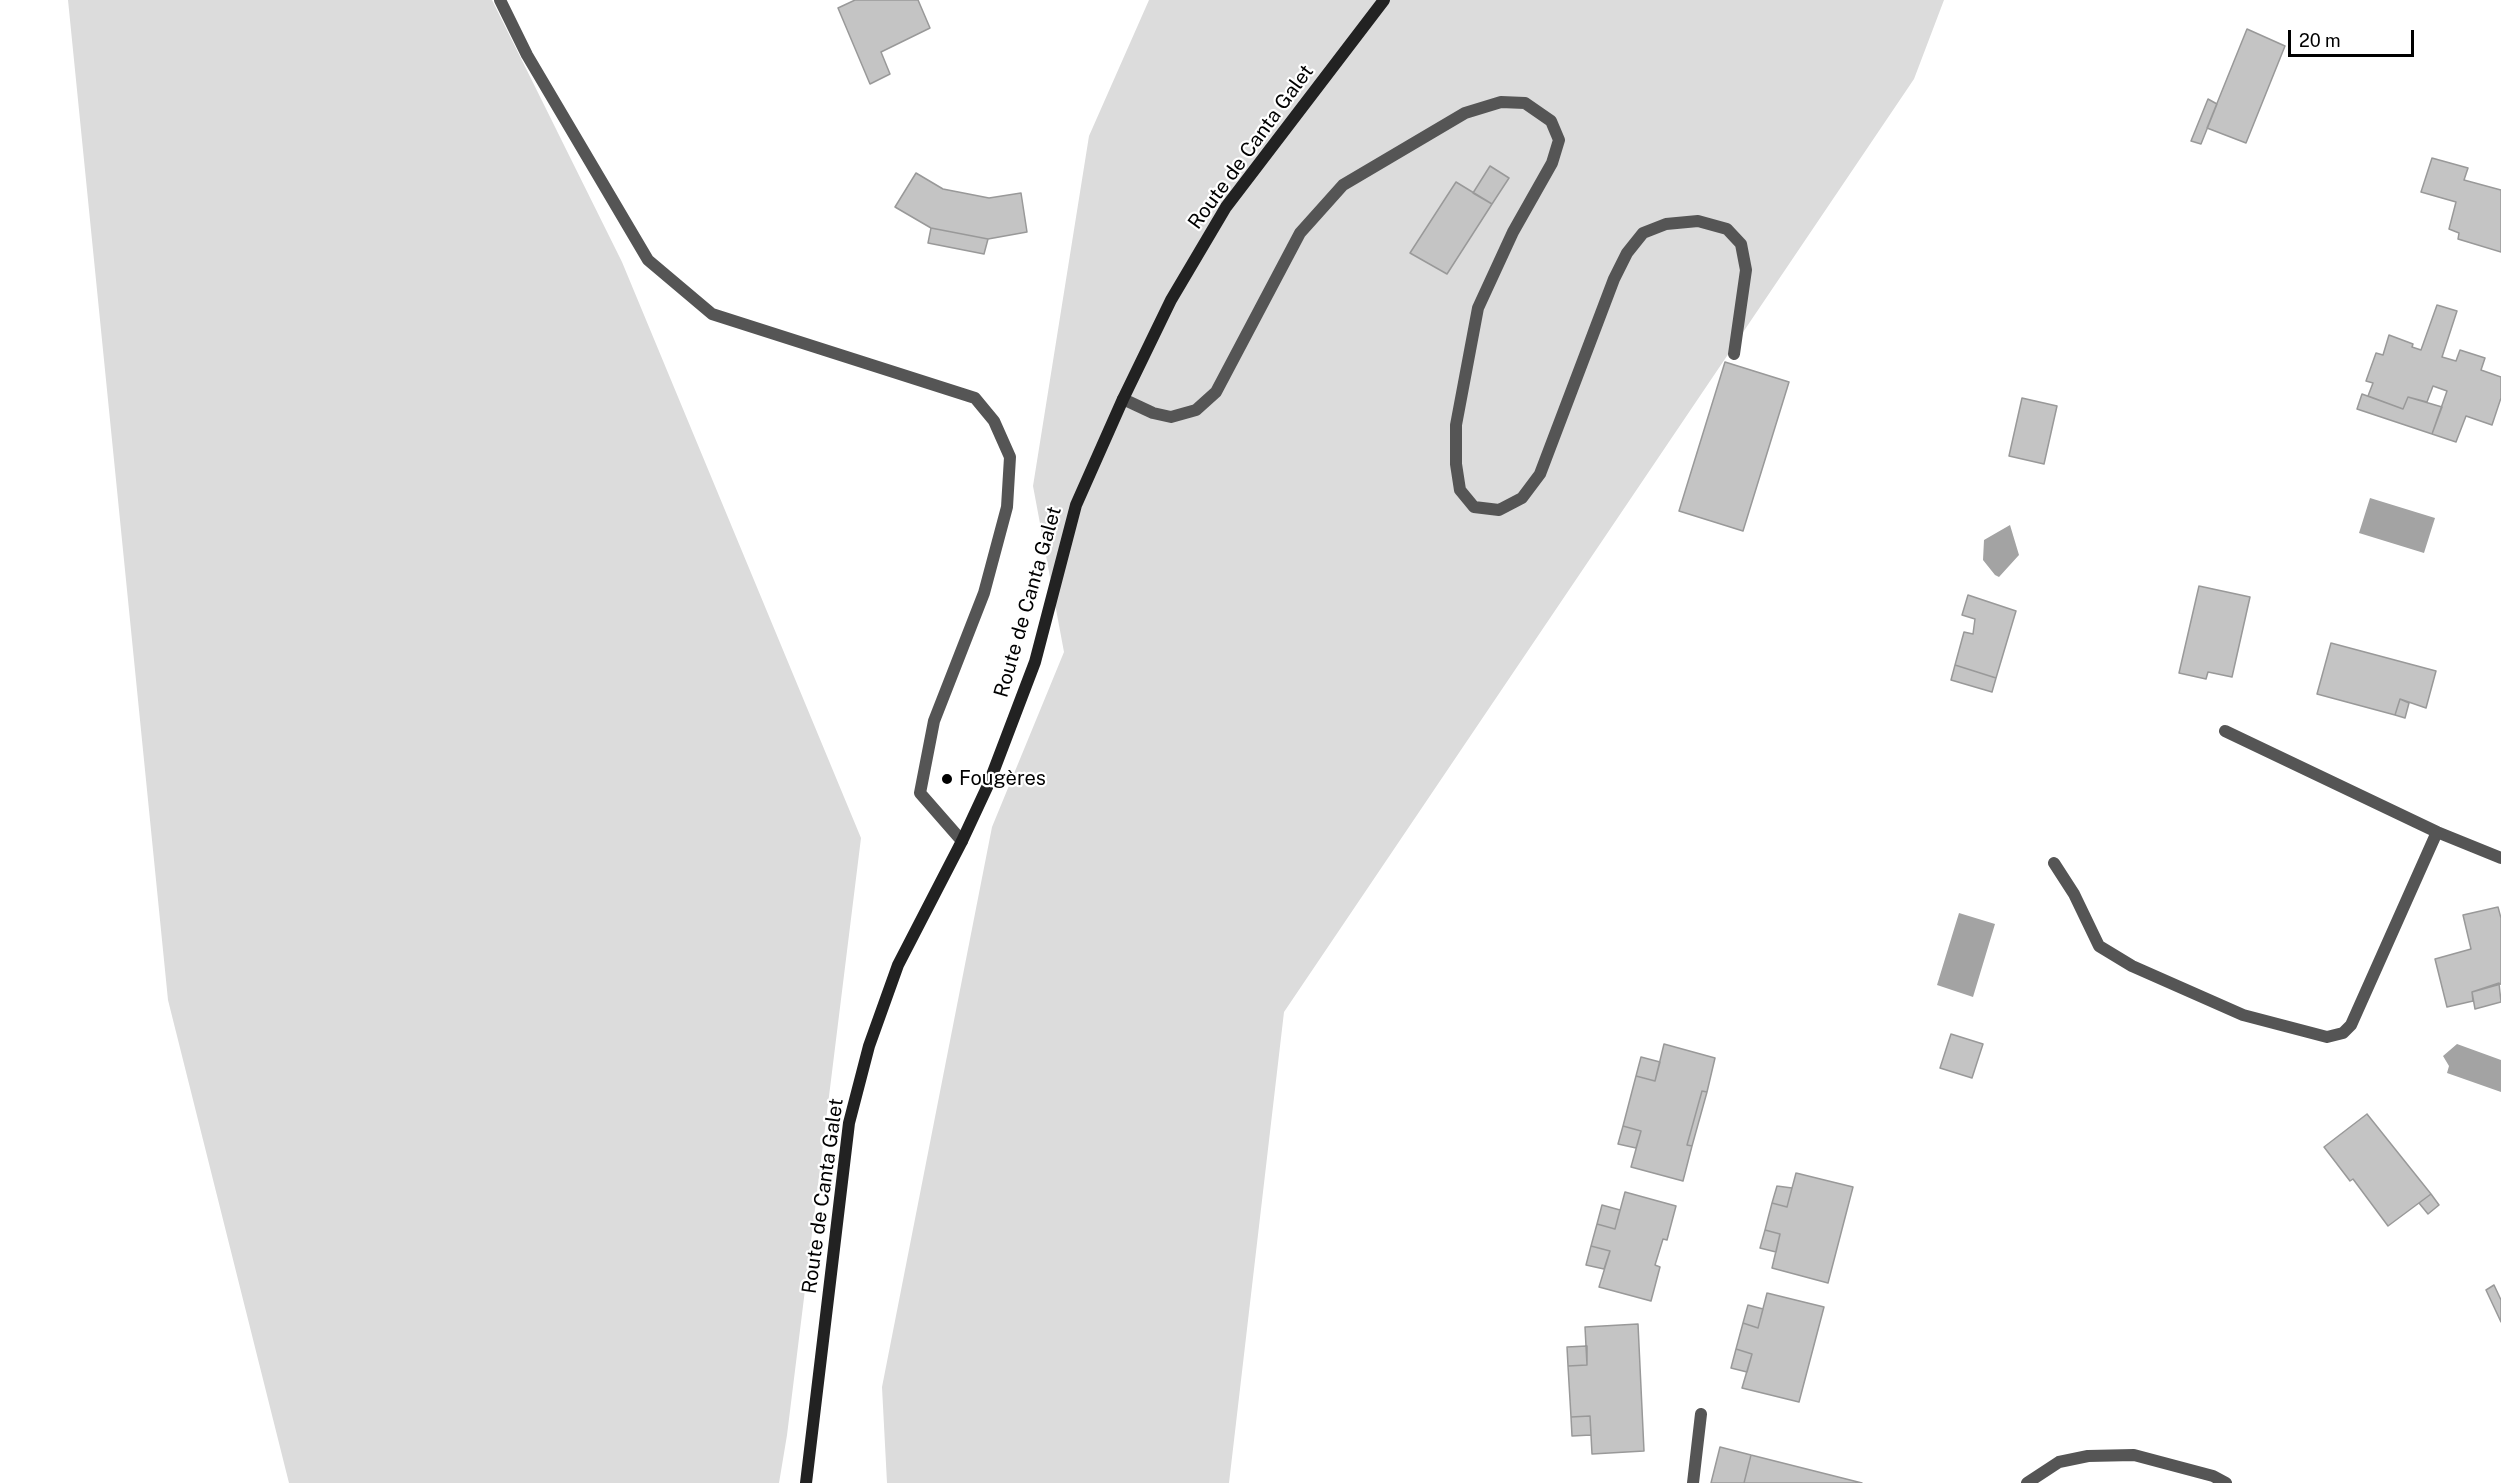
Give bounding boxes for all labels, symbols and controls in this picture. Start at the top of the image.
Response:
scale bar [2291,18,2417,56]
text: 20 m [2299,30,2341,51]
street label: Route de Canta Galet [1183,60,1319,234]
street label: Route de Canta Galet [989,504,1067,700]
place label: Fougères [959,767,1046,791]
marker: Fougères [940,772,954,786]
street label: Route de Canta Galet [797,1097,849,1295]

